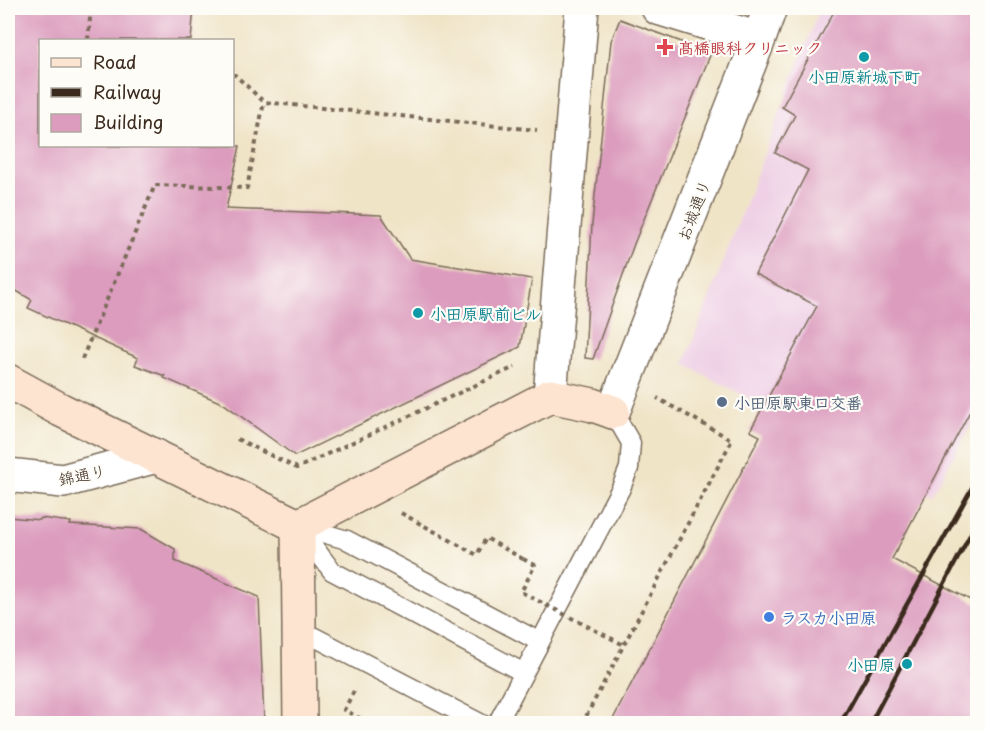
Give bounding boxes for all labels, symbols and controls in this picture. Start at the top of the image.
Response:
place label: 髙橋眼科クリニック [678,35,822,59]
marker: 髙橋眼科クリニック [656,38,674,56]
legend [39,39,234,147]
text: Road [93,48,137,75]
marker: 小田原新城下町 [857,50,871,64]
place label: 小田原新城下町 [808,64,920,88]
text: Railway [93,78,161,105]
text: Building [93,108,163,135]
street label: お城通り [670,176,716,244]
place label: 小田原駅前ビル [430,301,542,325]
marker: 小田原駅前ビル [411,306,425,320]
place label: 小田原駅東口交番 [734,390,862,414]
marker: 小田原駅東口交番 [715,395,729,409]
street label: 錦通り [56,458,108,490]
place label: ラスカ小田原 [781,605,876,629]
marker: ラスカ小田原 [762,610,776,624]
place label: 小田原 [847,652,895,676]
marker: 小田原 [900,657,914,671]

